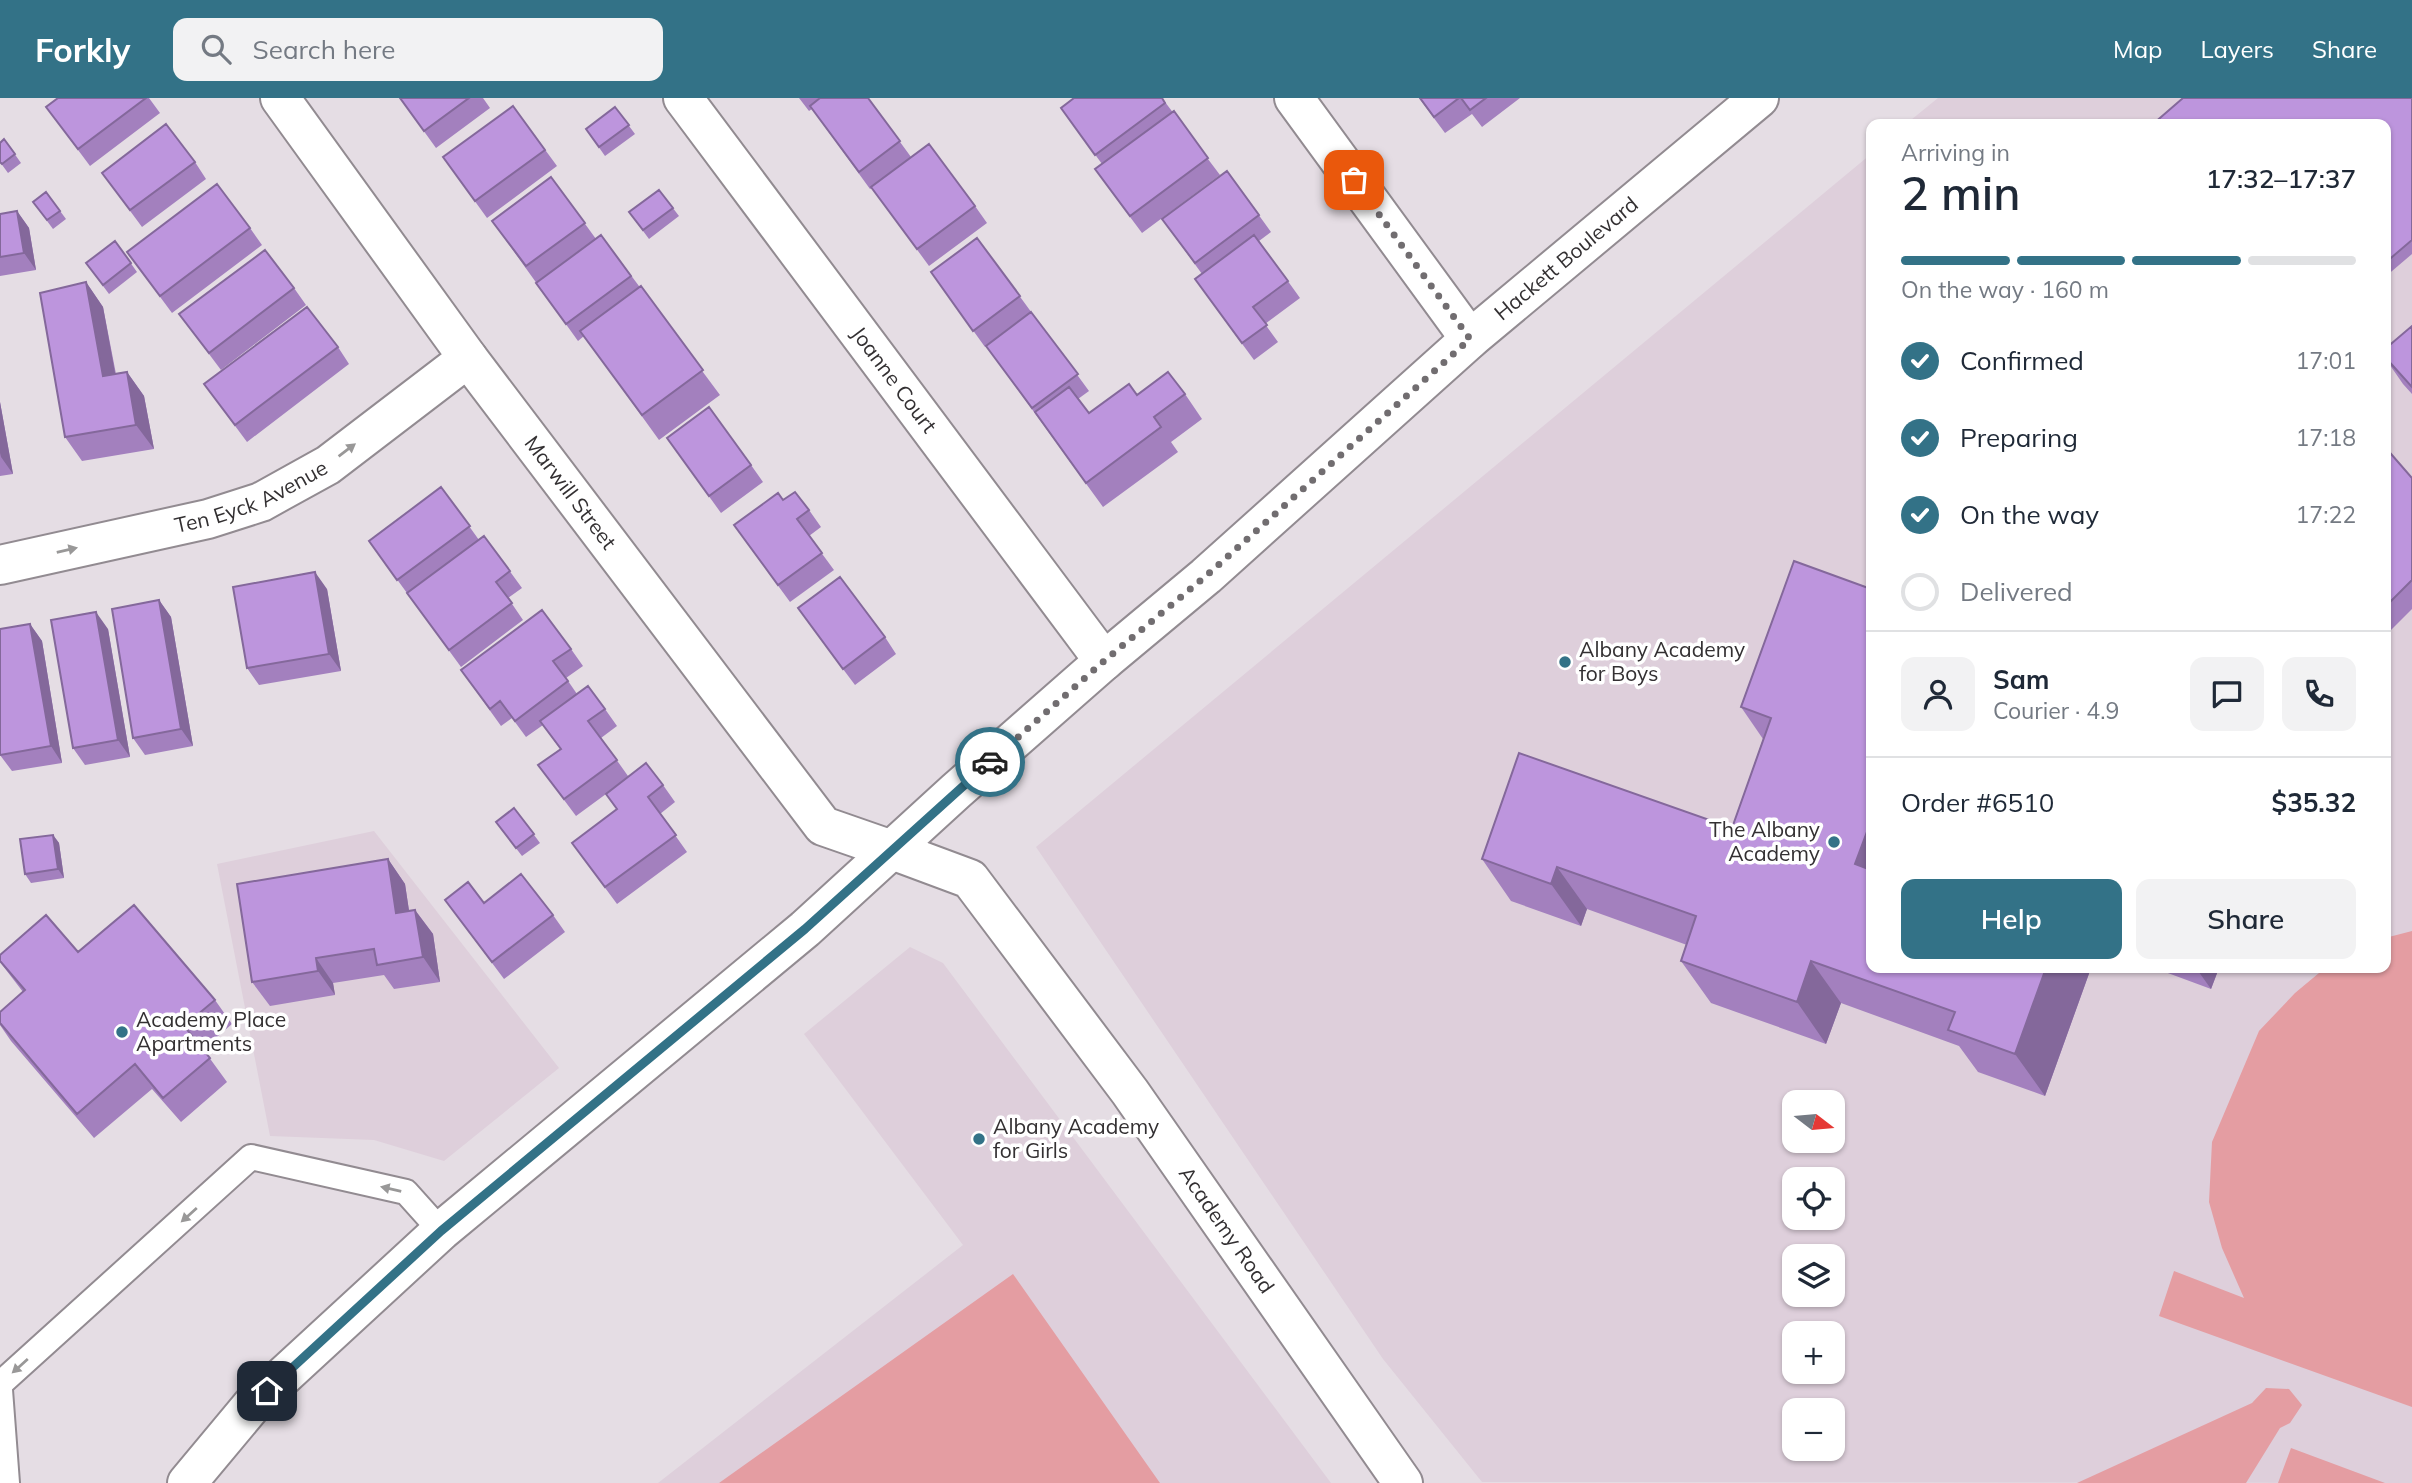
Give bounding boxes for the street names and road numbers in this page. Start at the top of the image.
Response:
street label: Hackett Boulevard [1489,190,1643,325]
street label: Joanne Court [846,321,943,438]
street label: Marwill Street [520,430,622,554]
street label: Ten Eyck Avenue [172,454,332,538]
street label: Academy Road [1174,1161,1280,1298]

